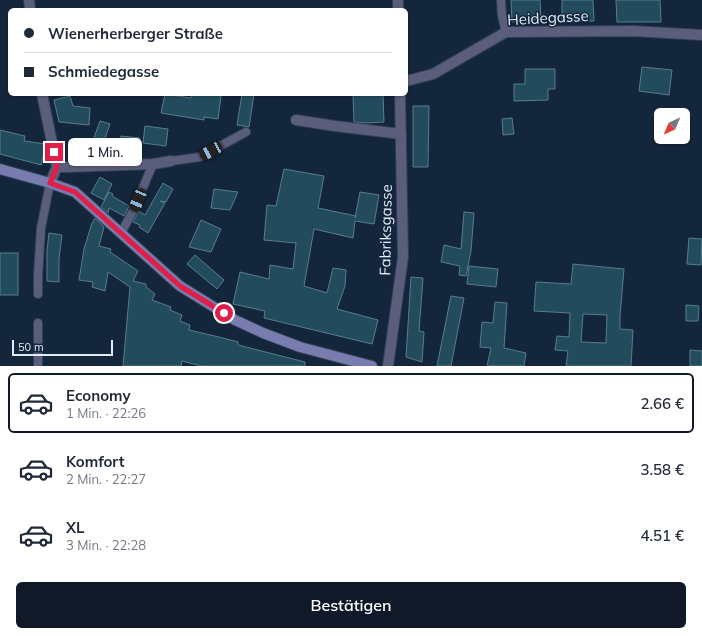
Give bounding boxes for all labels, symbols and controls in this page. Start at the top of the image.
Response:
street label: Heidegasse [507,6,589,29]
text: Wienerherberger Straße [48,24,223,43]
text: Schmiedegasse [48,62,159,81]
north arrow [654,108,690,144]
map controls [654,108,690,144]
callout: 1 Min. [68,138,142,166]
car [198,140,224,162]
route end [45,143,63,161]
text: 1 Min. [87,144,123,160]
street label: Fabriksgasse [375,184,396,276]
car [128,187,148,213]
route start [215,304,233,322]
scale bar [12,338,113,357]
text: 50 m [18,340,44,354]
icon: car [18,385,54,421]
text: Economy [66,386,131,405]
text: 2.66 € [640,394,684,413]
text: 1 Min. · 22:26 [66,405,146,421]
icon: car [18,451,54,487]
text: Komfort [66,452,124,471]
text: 3.58 € [640,460,684,479]
text: 2 Min. · 22:27 [66,471,146,487]
icon: car [18,517,54,553]
text: XL [66,518,84,537]
text: 4.51 € [640,526,684,545]
text: 3 Min. · 22:28 [66,537,146,553]
button: Bestätigen [16,582,686,628]

